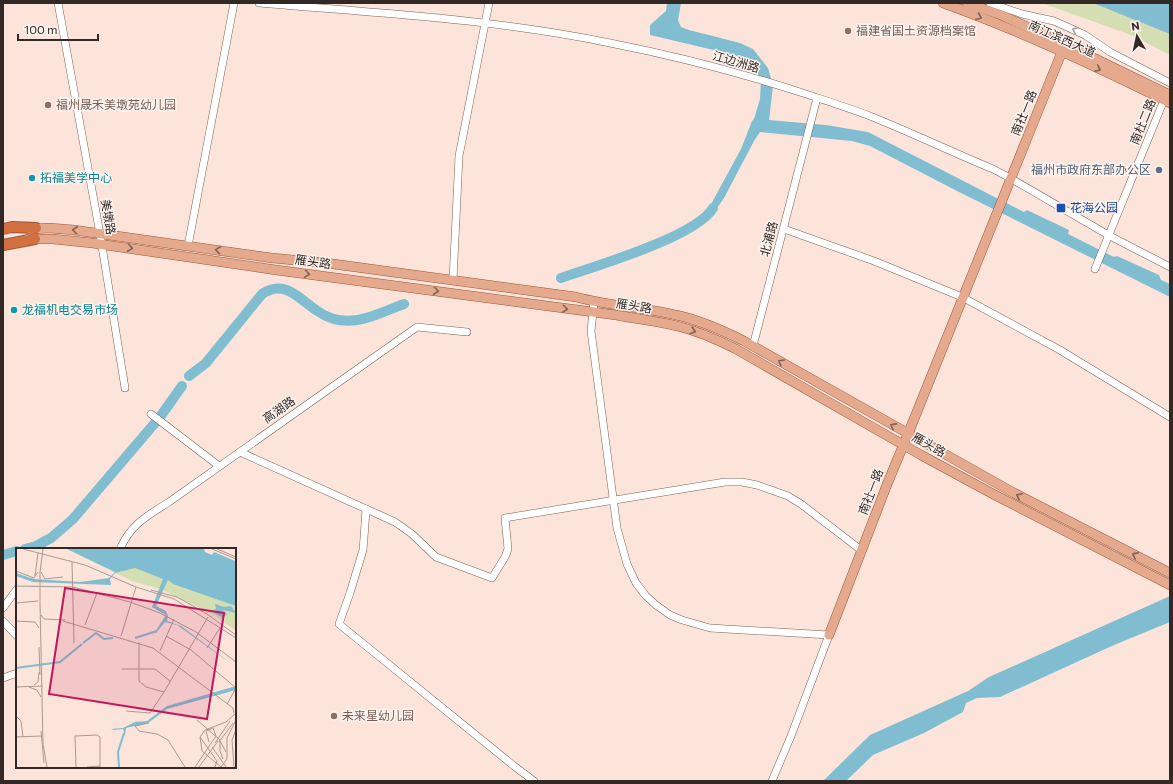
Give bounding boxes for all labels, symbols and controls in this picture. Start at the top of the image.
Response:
one-way arrow [975,12,982,20]
scale bar [18,16,98,42]
north arrow [1117,16,1157,56]
street label: 南江滨西大道 [1027,17,1098,59]
text: N [1130,19,1140,33]
text: 100 m [24,22,58,36]
place label: 福建省国土资源档案馆 [856,23,976,37]
marker: 福建省国土资源档案馆 [843,26,853,36]
one-way arrow [1072,27,1079,35]
street label: 江边洲路 [711,48,761,74]
one-way arrow [1094,64,1101,72]
street label: 南社一路 [1008,88,1039,138]
place label: 福州晟禾美墩苑幼儿园 [56,97,176,111]
street label: 南杜二路 [1127,97,1158,147]
marker: 福州晟禾美墩苑幼儿园 [43,100,53,110]
place label: 福州市政府东部办公区 [1031,162,1151,176]
marker: 福州市政府东部办公区 [1154,165,1164,175]
place label: 拓福美学中心 [40,170,112,184]
marker: 拓福美学中心 [27,173,37,183]
street label: 美墩路 [99,198,119,236]
place label: 花海公园 [1070,200,1118,214]
marker: 花海公园 [1055,202,1067,214]
street label: 北浦路 [757,220,779,258]
one-way arrow [72,226,78,235]
one-way arrow [127,243,133,252]
one-way arrow [215,246,221,255]
street label: 雁头路 [294,252,332,270]
one-way arrow [304,269,311,278]
one-way arrow [433,286,439,295]
street label: 雁头路 [615,295,653,315]
place label: 龙福机电交易市场 [22,302,118,316]
one-way arrow [562,304,568,313]
marker: 龙福机电交易市场 [9,305,19,315]
one-way arrow [689,326,696,335]
one-way arrow [777,359,785,366]
street label: 高湖路 [260,393,297,425]
one-way arrow [890,424,898,431]
street label: 雁头路 [910,429,949,459]
street label: 南社一路 [855,467,885,517]
one-way arrow [1016,493,1024,501]
inset map [16,548,236,768]
one-way arrow [1132,552,1139,560]
place label: 未来星幼儿园 [342,708,414,722]
marker: 未来星幼儿园 [329,711,339,721]

